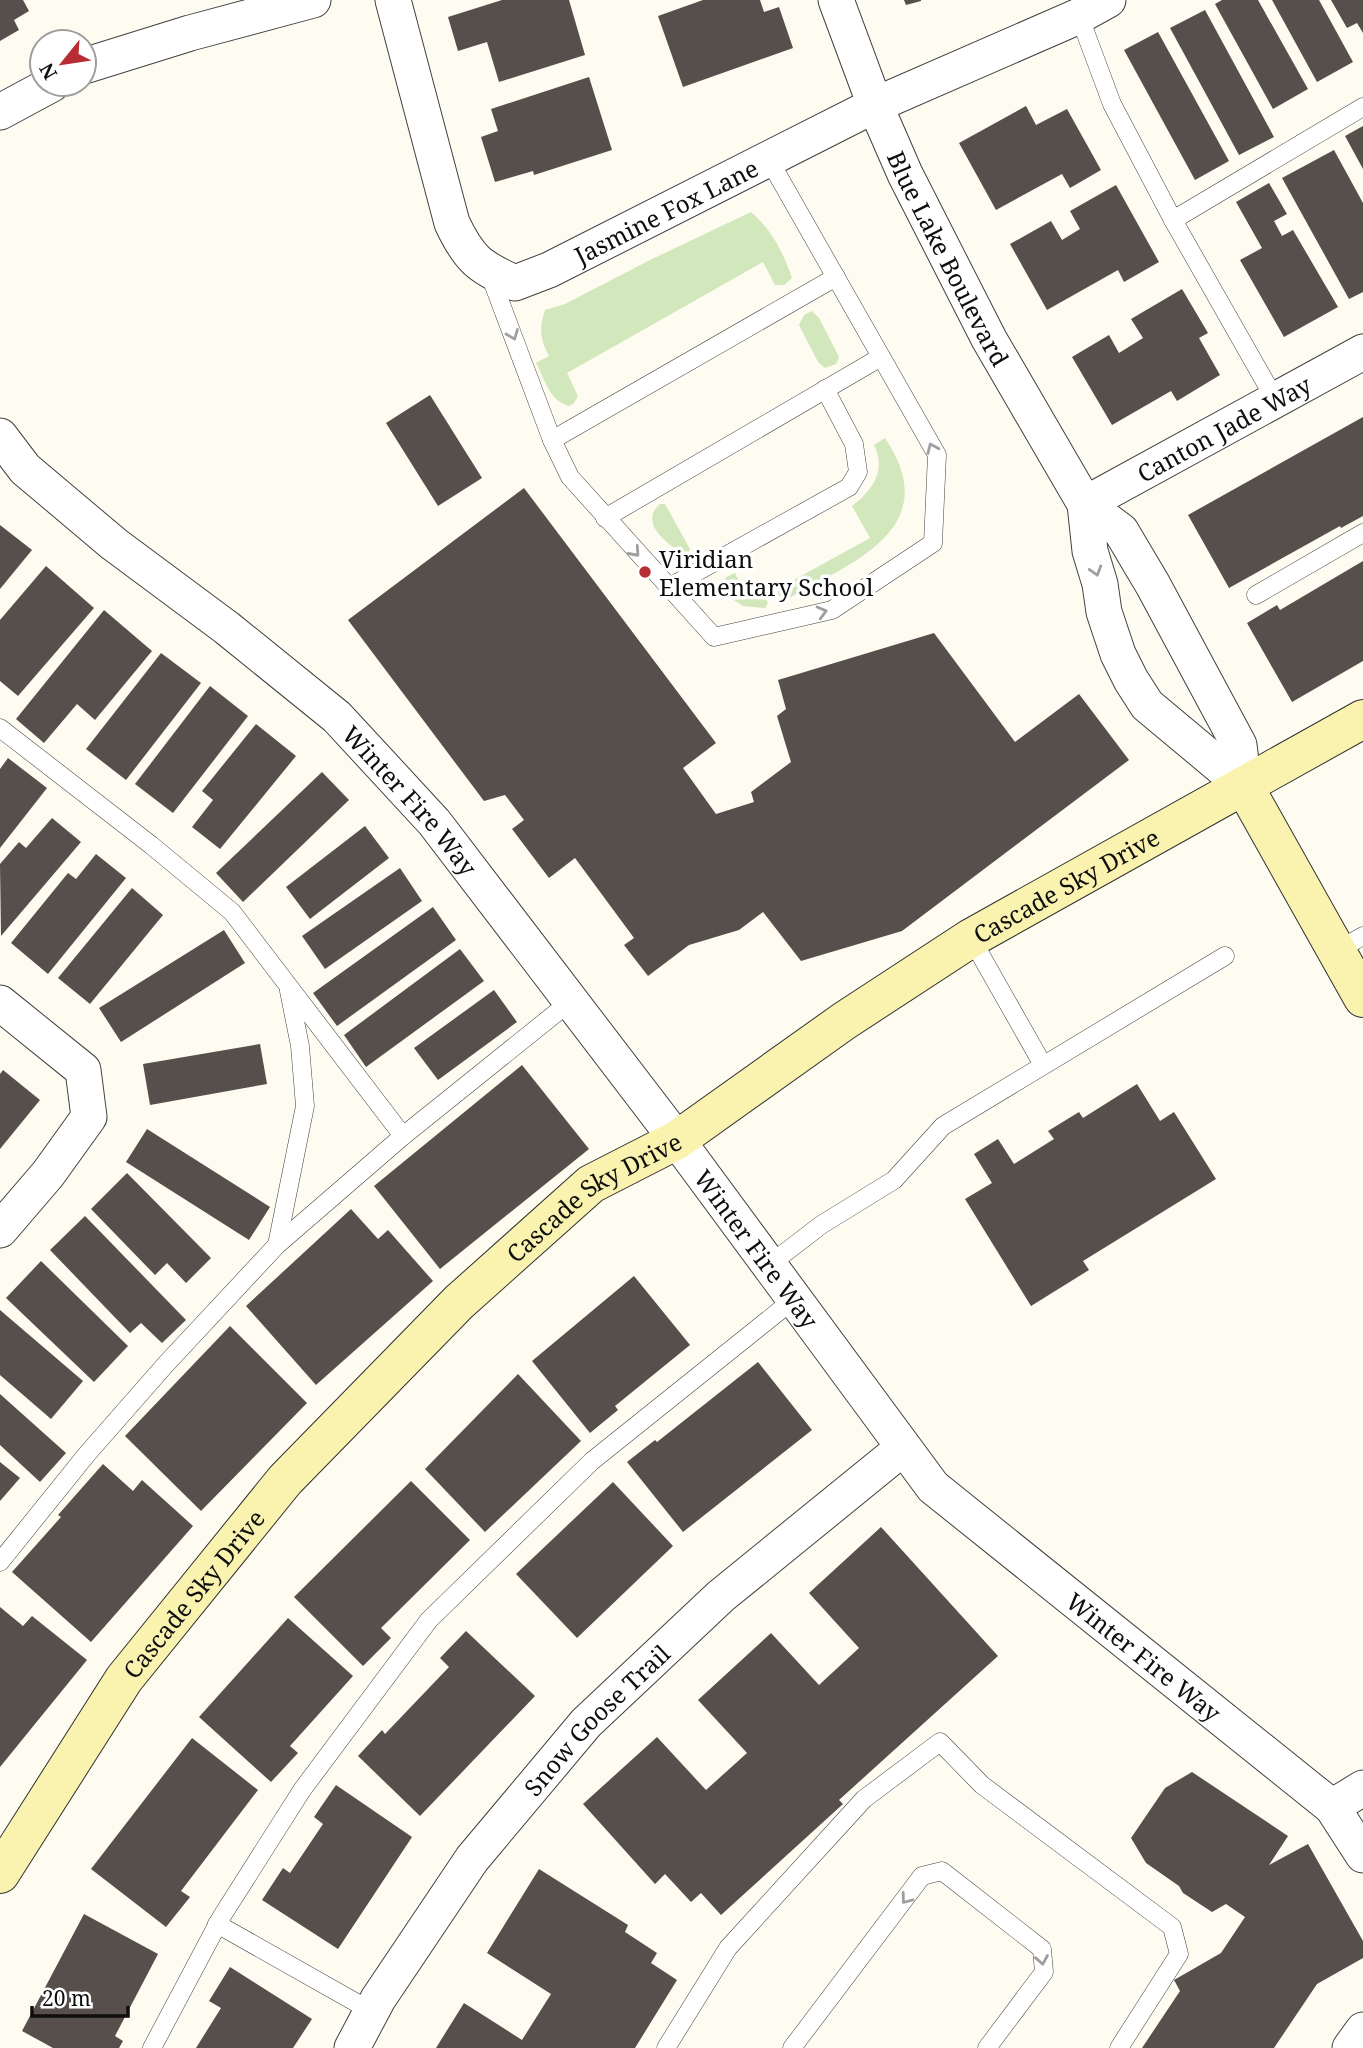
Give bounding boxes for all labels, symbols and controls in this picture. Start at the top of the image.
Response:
north arrow [28,28,98,98]
text: N [33,58,63,84]
street label: Blue Lake Boulevard [880,146,1018,372]
street label: Jasmine Fox Lane [568,151,763,272]
one-way arrow [505,329,519,341]
street label: Canton Jade Way [1131,367,1317,489]
one-way arrow [927,443,940,456]
place label: Viridian Elementary School [659,542,874,603]
one-way arrow [627,544,639,557]
marker: Viridian Elementary School [637,564,653,580]
one-way arrow [1087,565,1102,577]
one-way arrow [816,606,828,620]
street label: Winter Fire Way [336,718,485,882]
street label: Cascade Sky Drive [967,820,1165,950]
street label: Cascade Sky Drive [499,1124,687,1269]
street label: Winter Fire Way [687,1162,827,1335]
street label: Cascade Sky Drive [115,1502,271,1685]
street label: Winter Fire Way [1060,1584,1229,1729]
street label: Snow Goose Trail [516,1636,677,1802]
one-way arrow [901,1891,914,1903]
one-way arrow [1034,1954,1049,1966]
scale bar [32,1974,128,2018]
text: 20 m [42,1984,91,2012]

